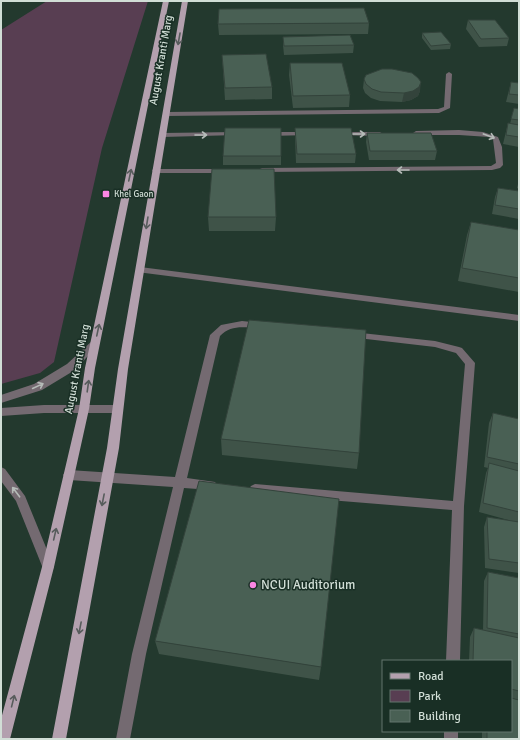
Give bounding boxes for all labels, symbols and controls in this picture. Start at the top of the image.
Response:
street label: August Kranti Marg [147,14,175,106]
one-way arrow [175,33,183,46]
one-way arrow [352,130,365,138]
one-way arrow [194,131,207,139]
one-way arrow [482,132,494,140]
one-way arrow [397,166,410,174]
one-way arrow [126,169,134,182]
marker: Khel Gaon [101,189,111,199]
place label: Khel Gaon [114,189,153,200]
one-way arrow [143,216,151,229]
street label: August Kranti Marg [62,323,92,415]
one-way arrow [95,323,103,336]
one-way arrow [84,379,92,392]
one-way arrow [32,382,44,390]
one-way arrow [12,487,21,498]
one-way arrow [99,494,107,507]
one-way arrow [52,528,60,541]
place label: NCUI Auditorium [261,577,355,593]
marker: NCUI Auditorium [248,580,258,590]
one-way arrow [75,621,83,634]
legend [382,660,512,732]
text: Road [418,669,444,684]
text: Park [418,689,441,704]
one-way arrow [10,695,17,708]
text: Building [418,709,461,724]

